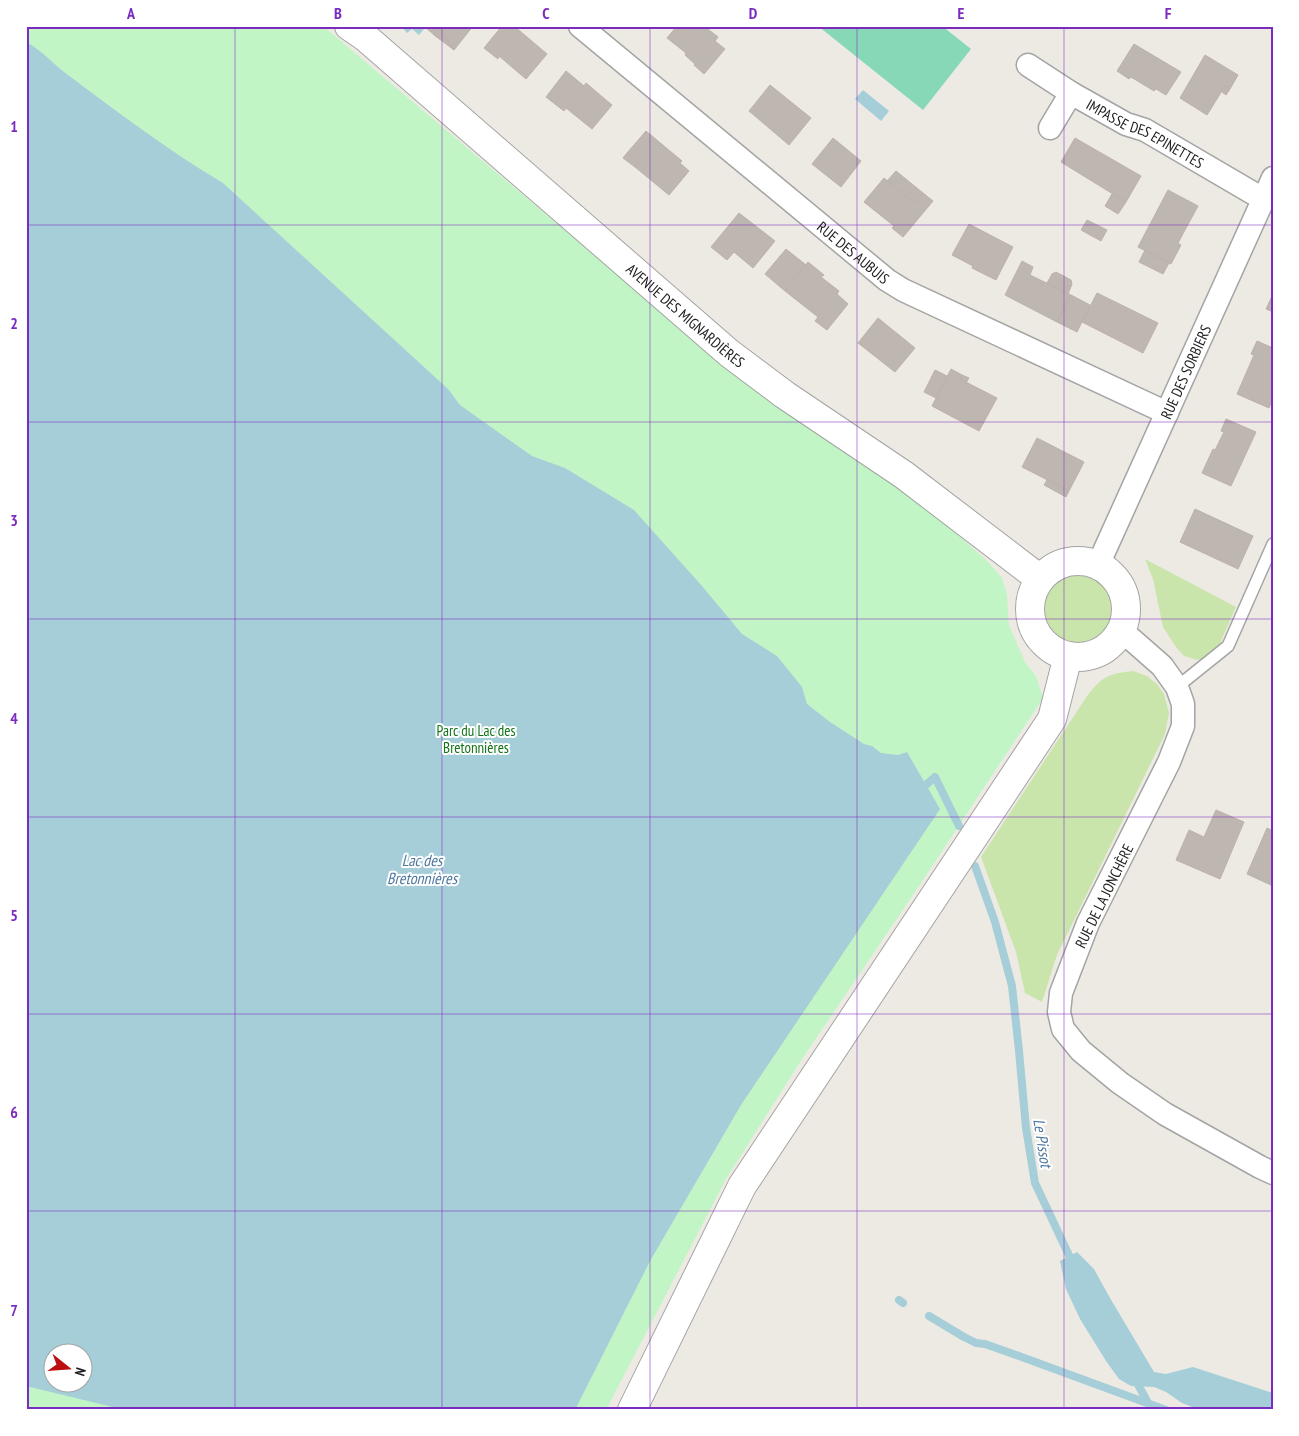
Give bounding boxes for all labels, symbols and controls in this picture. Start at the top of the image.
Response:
text: A [126,3,136,23]
text: B [334,3,342,23]
text: C [542,3,550,23]
text: D [749,3,758,23]
text: E [958,3,965,23]
text: F [1165,3,1172,23]
street label: IMPASSE DES EPINETTES [1083,94,1207,172]
text: 1 [10,116,18,136]
street label: RUE DES AUBUIS [814,217,893,288]
street label: AVENUE DES MIGNARDIÈRES [623,259,749,371]
text: 2 [10,313,18,333]
street label: RUE DES SORBIERS [1156,322,1215,422]
text: 3 [10,510,18,530]
text: 4 [10,708,18,728]
park label: Parc du Lac des Bretonnières [437,721,515,757]
street label: RUE DE LA JONCHÈRE [1071,841,1137,951]
water label: Lac des Bretonnières [387,850,459,888]
text: 5 [10,905,18,925]
text: 6 [10,1102,18,1122]
water label: Le Pissot [1029,1117,1057,1170]
text: 7 [10,1300,18,1320]
north arrow [42,1344,92,1394]
text: N [71,1366,90,1378]

